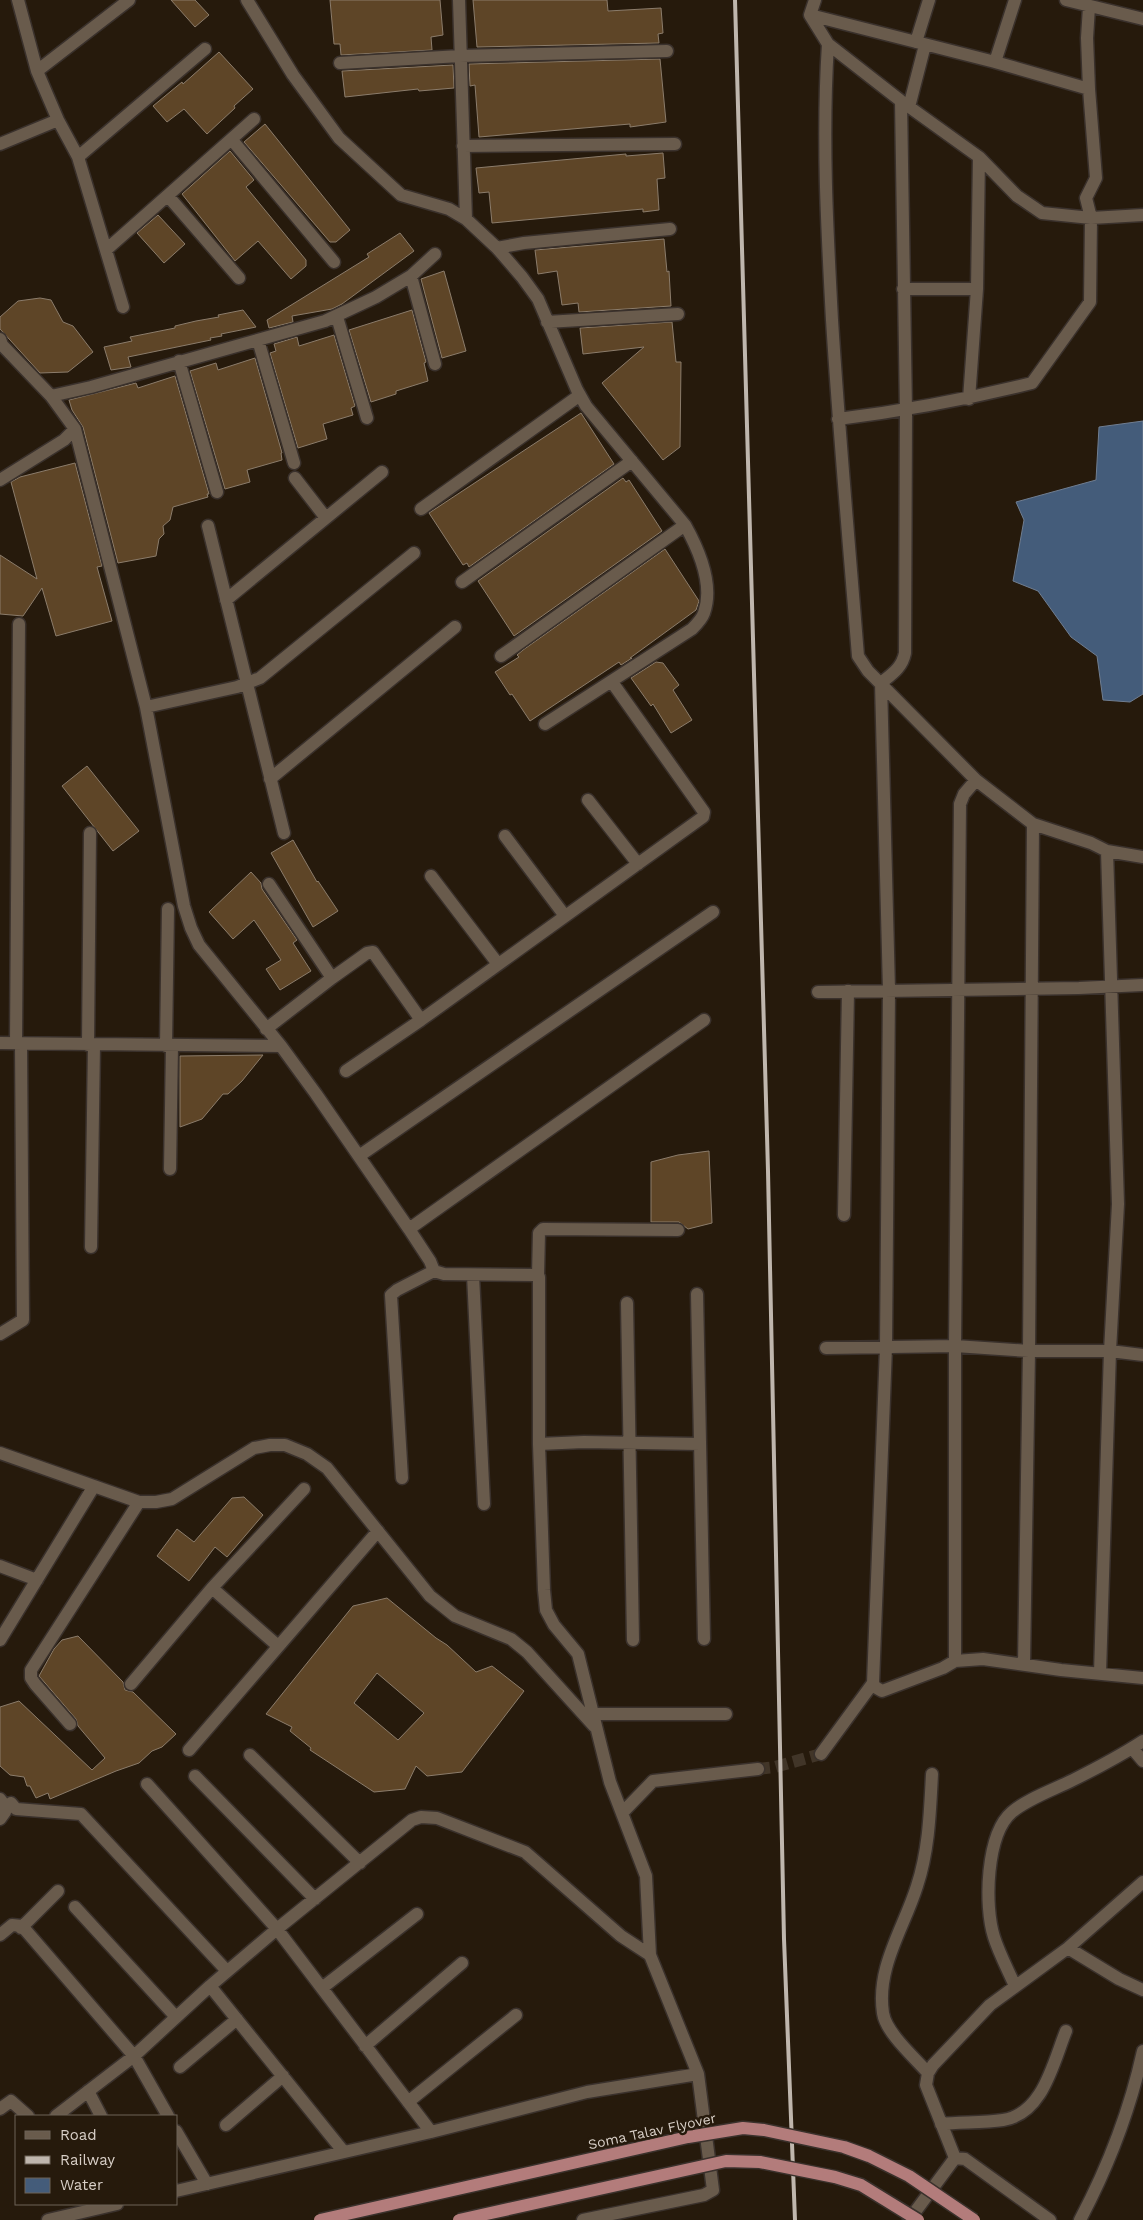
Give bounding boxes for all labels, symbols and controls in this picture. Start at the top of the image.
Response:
street label: Soma Talav Flyover [586,2110,718,2152]
legend [15,2115,178,2205]
text: Road [60,2126,97,2144]
text: Railway [60,2151,115,2169]
text: Water [60,2176,103,2194]

